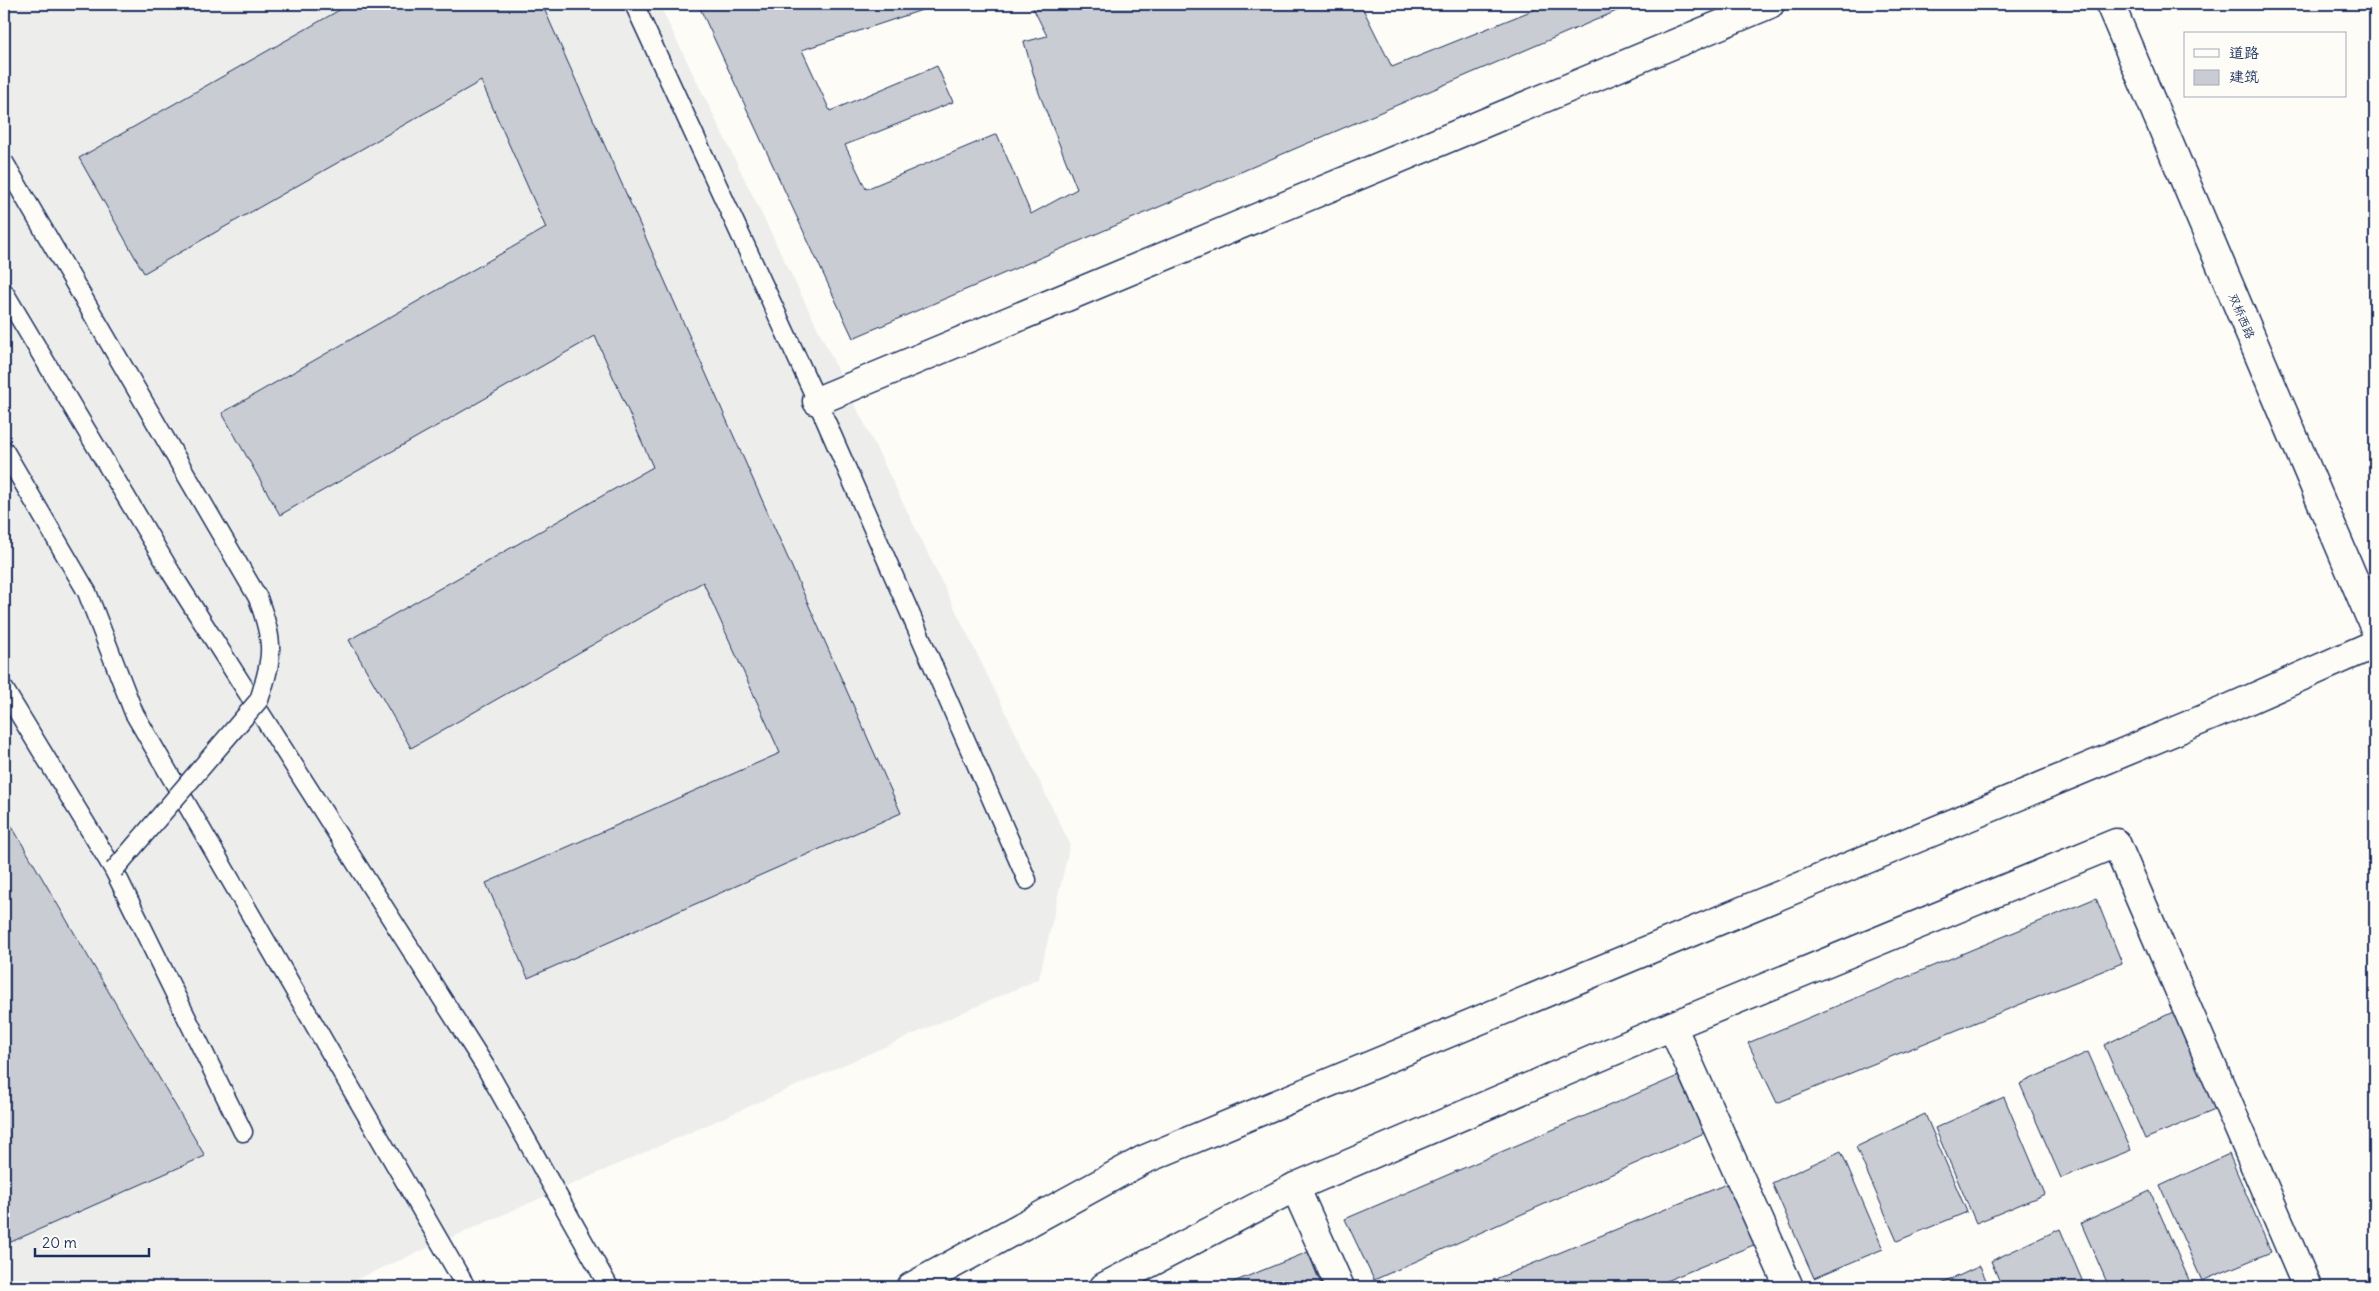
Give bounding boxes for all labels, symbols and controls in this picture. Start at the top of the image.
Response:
legend [2184,32,2346,98]
text: 道路 [2229,43,2259,62]
text: 建筑 [2229,67,2259,86]
street label: 双桥西路 [2226,291,2258,341]
scale bar [35,1226,149,1258]
text: 20 m [42,1233,77,1252]

